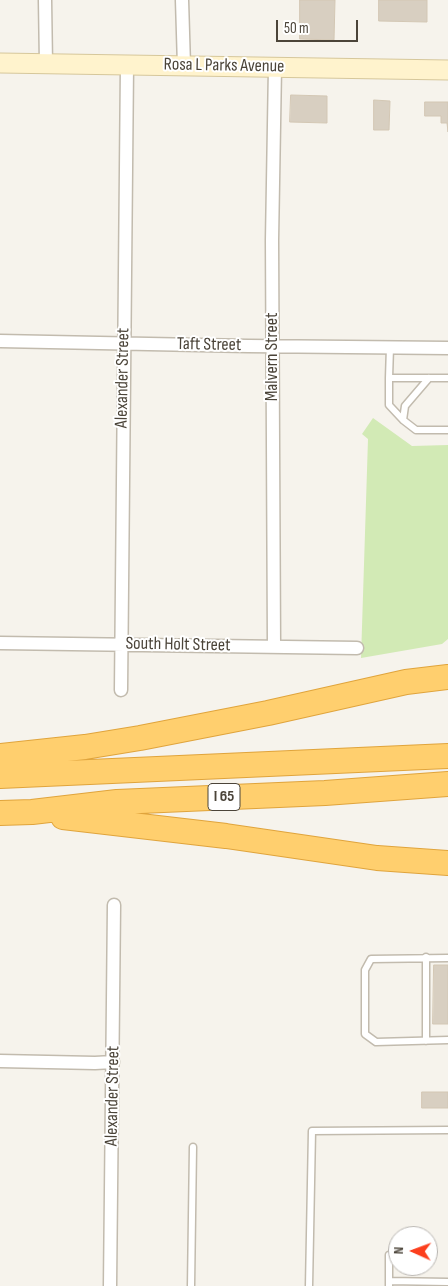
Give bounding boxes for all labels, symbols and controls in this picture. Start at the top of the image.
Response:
scale bar [278,10,360,42]
text: 50 m [284,19,309,38]
street label: Rosa L Parks Avenue [163,54,285,78]
street label: Malvern Street [261,313,283,401]
street label: Alexander Street [111,328,135,428]
street label: Taft Street [177,334,241,356]
street label: South Holt Street [125,633,231,657]
road number: I 65 [208,784,240,810]
street label: Alexander Street [101,1046,125,1146]
north arrow [388,1226,438,1276]
text: N [390,1246,407,1255]

